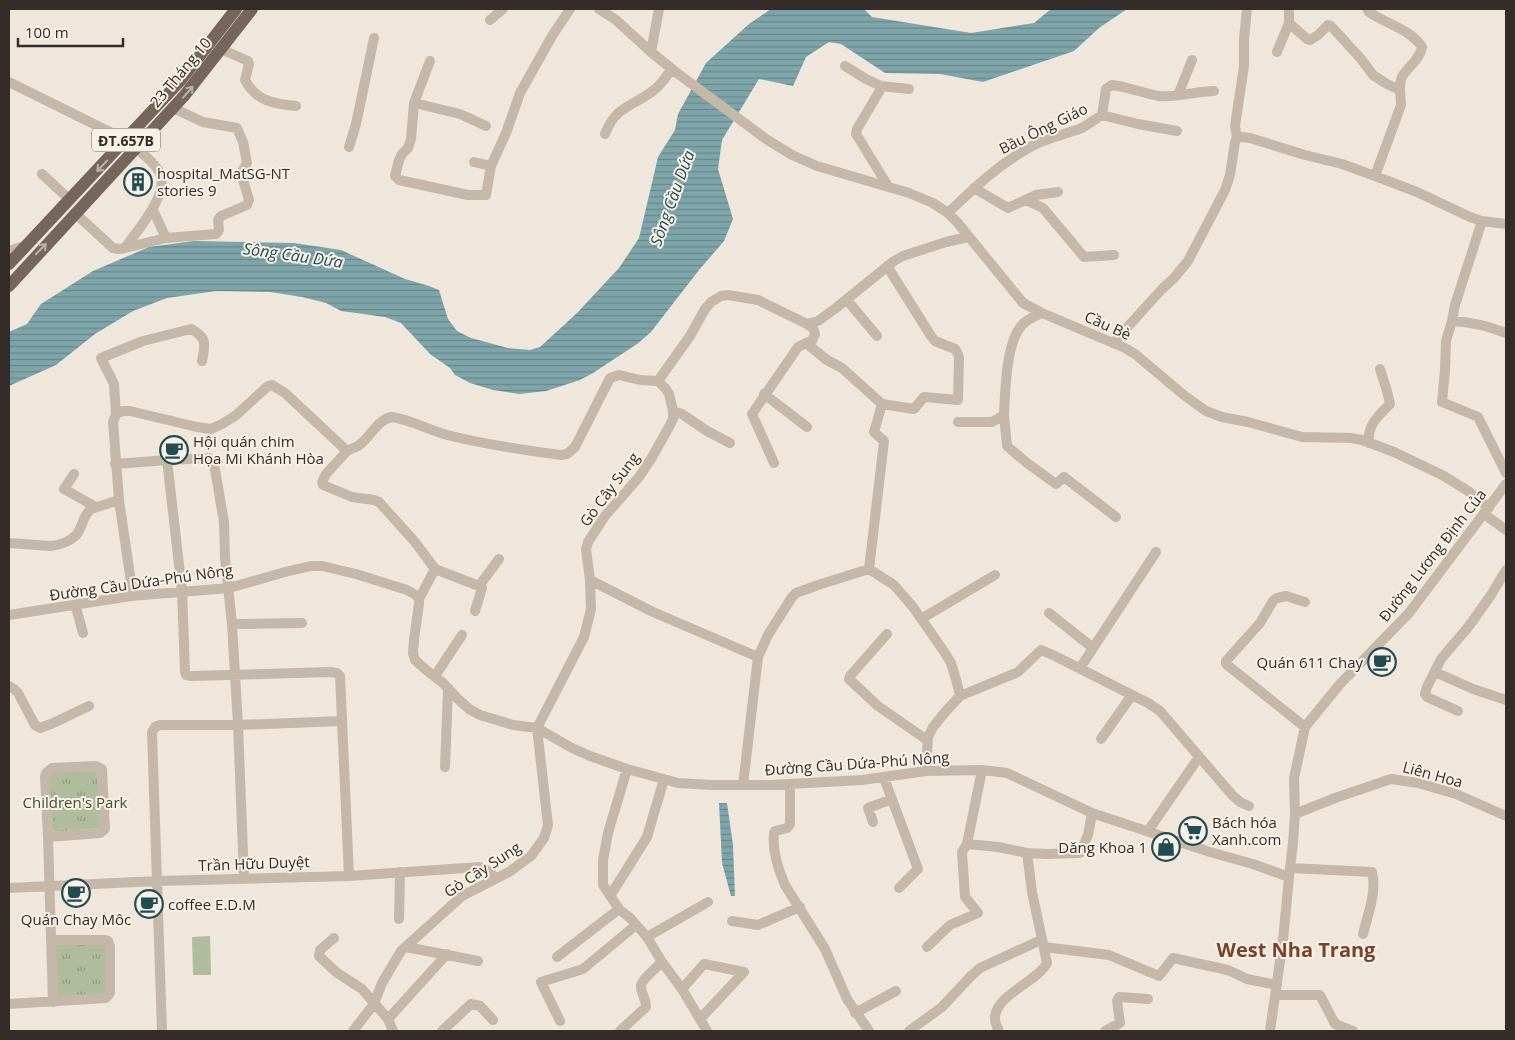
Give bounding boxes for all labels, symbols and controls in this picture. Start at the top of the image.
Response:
scale bar [18,15,122,47]
text: 100 m [25,22,69,42]
street label: 23 Tháng 10 [145,33,215,111]
one-way arrow [182,85,193,98]
street label: Bầu Ông Giáo [995,98,1091,158]
road number: ĐT.657B [92,128,160,152]
water label: Sông Cầu Dứa [645,147,699,249]
one-way arrow [96,159,108,172]
place label: hospital_MatSG-NT stories 9 [157,163,291,200]
building icon: hospital_MatSG-NT stories 9 [123,167,153,197]
water label: Sông Cầu Dứa [242,237,344,273]
one-way arrow [35,243,47,256]
street label: Cầu Bè [1082,306,1134,344]
place label: Hội quán chim Họa Mi Khánh Hòa [193,431,324,468]
cafe icon: Hội quán chim Họa Mi Khánh Hòa [159,435,189,465]
street label: Gò Cây Sung [575,448,643,530]
street label: Đường Lương Định Của [1374,484,1490,626]
street label: Đường Cầu Dứa-Phú Nông [48,559,234,605]
cafe icon: Quán 611 Chay [1367,647,1397,677]
place label: Quán 611 Chay [1257,652,1363,672]
street label: Đường Cầu Dứa-Phú Nông [764,747,950,779]
street label: Liên Hoa [1401,756,1465,792]
park label: Children's Park [23,792,128,812]
place label: Bách hóa Xanh.com [1212,812,1281,849]
supermarket icon: Bách hóa Xanh.com [1178,816,1208,846]
shop icon: Dăng Khoa 1 [1151,832,1181,862]
street label: Gò Cây Sung [440,837,524,901]
place label: Dăng Khoa 1 [1058,837,1147,857]
street label: Trần Hữu Duyệt [198,851,310,875]
cafe icon: Quán Chay Môc [61,878,91,908]
cafe icon: coffee E.D.M [134,889,164,919]
place label: coffee E.D.M [168,894,256,914]
place label: Quán Chay Môc [21,909,131,929]
district label: West Nha Trang [1217,936,1376,963]

